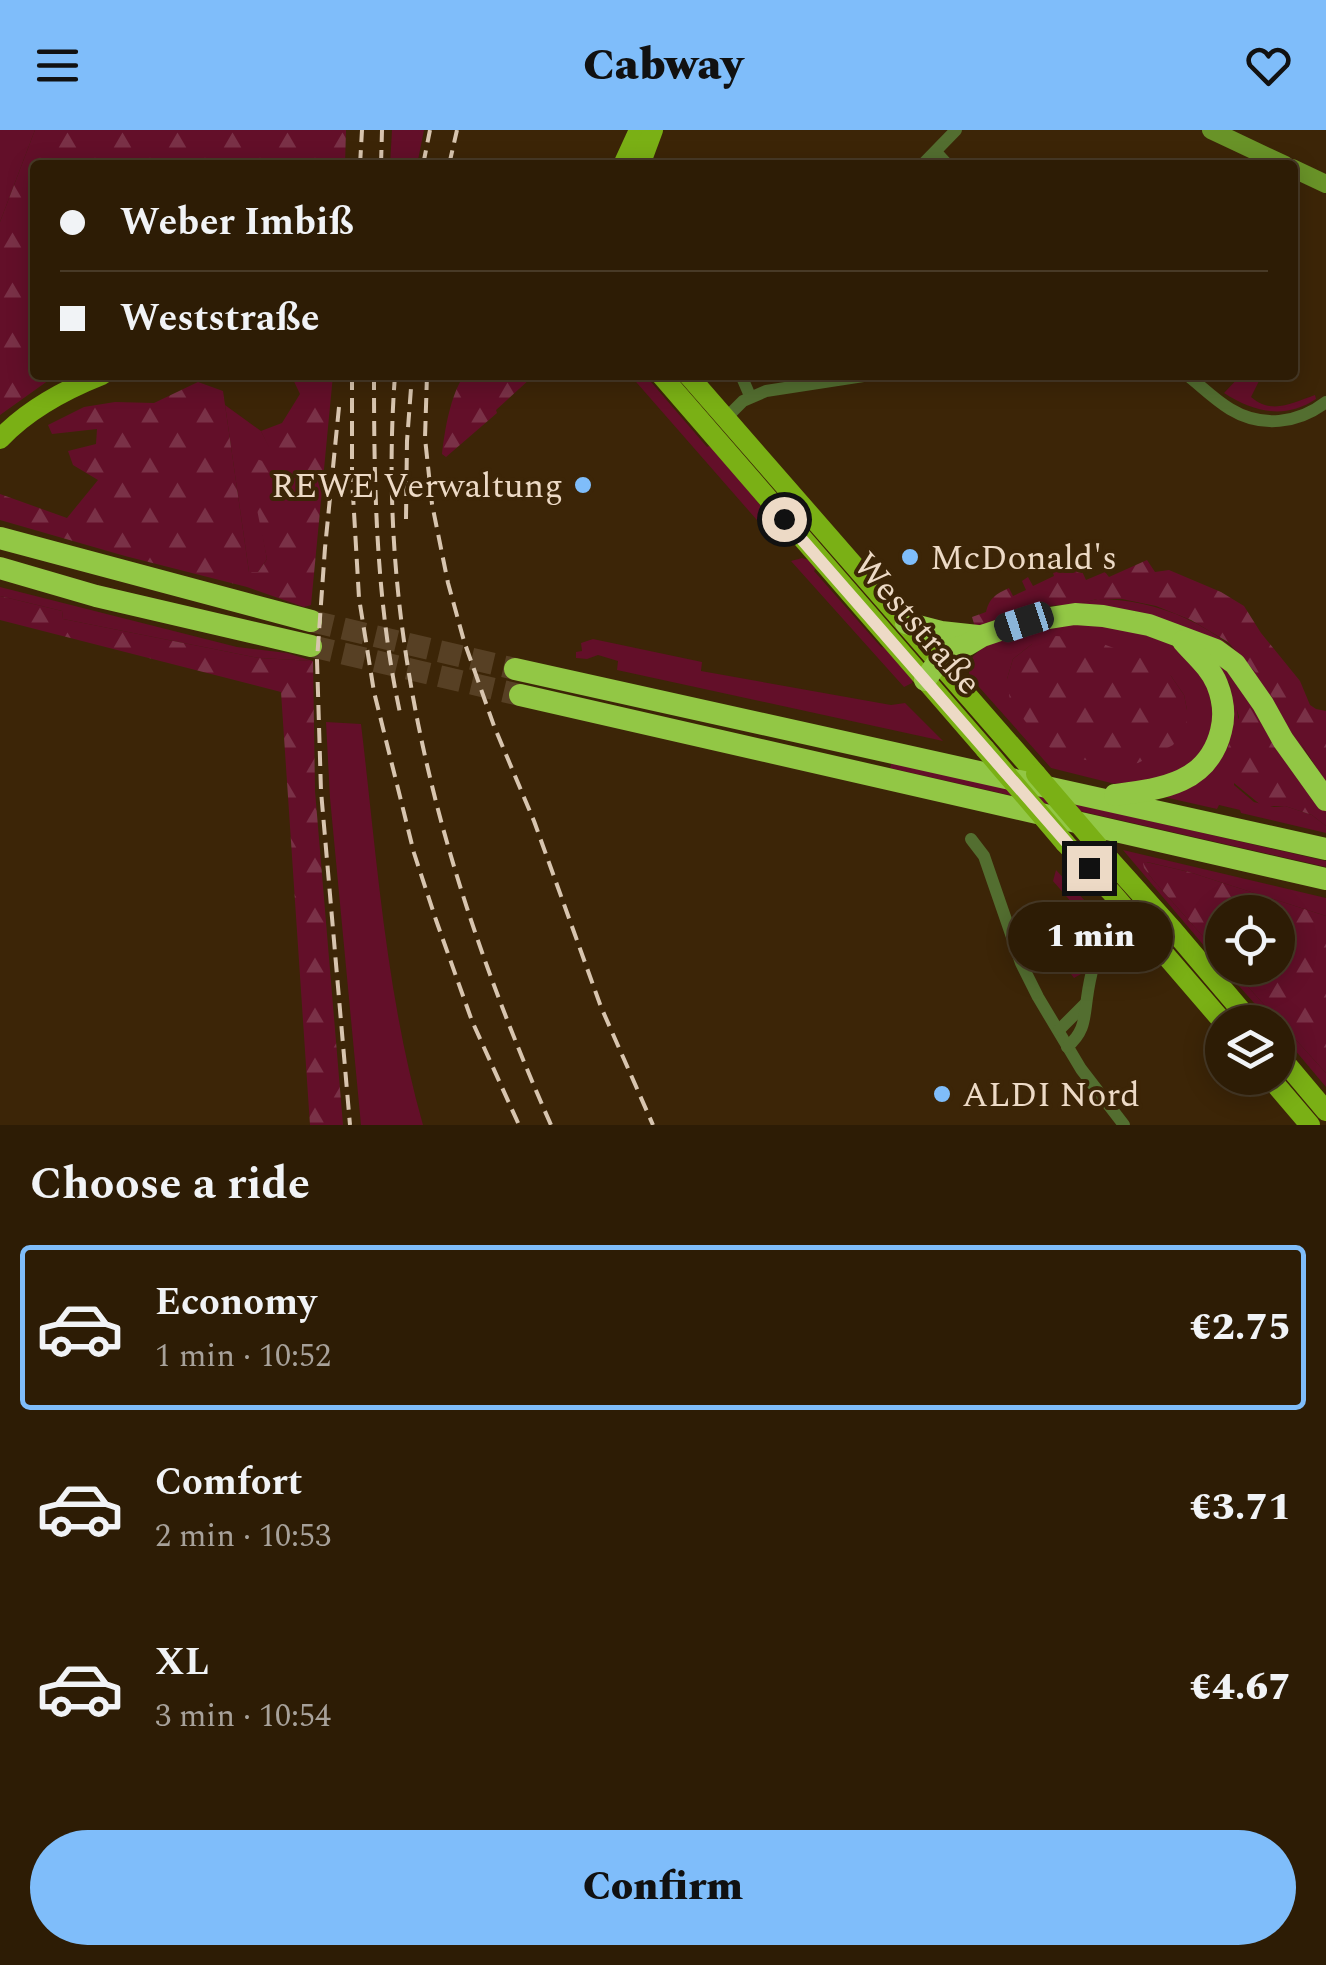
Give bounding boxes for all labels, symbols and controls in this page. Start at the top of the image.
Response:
text: Cabway [583,31,743,100]
icon: menu [30,38,85,93]
icon: heart [1241,38,1296,93]
text: Weber Imbiß [120,194,354,252]
text: Weststraße [120,290,320,348]
place label: REWE Verwaltung [271,460,563,513]
marker: REWE Verwaltung [572,474,594,496]
route start [762,497,807,542]
place label: McDonald's [930,532,1117,585]
street label: Weststraße [840,541,994,707]
marker: McDonald's [899,546,921,568]
car [991,598,1057,646]
route end [1067,846,1112,891]
map controls [1205,895,1295,1095]
button: locate [1205,895,1295,985]
callout: 1 min [1006,903,1172,973]
text: 1 min [1046,912,1135,961]
button: layers [1205,1005,1295,1095]
place label: ALDI Nord [962,1069,1140,1122]
marker: ALDI Nord [931,1083,953,1105]
text: Choose a ride [30,1150,310,1219]
text: Economy [155,1274,316,1332]
icon: car [35,1283,125,1373]
text: €2.75 [1189,1299,1291,1357]
text: 1 min · 10:52 [155,1332,331,1381]
text: Comfort [155,1454,302,1512]
icon: car [35,1463,125,1553]
text: €3.71 [1189,1479,1291,1537]
text: 2 min · 10:53 [155,1512,331,1561]
text: XL [155,1634,209,1692]
icon: car [35,1643,125,1733]
text: €4.67 [1189,1659,1291,1717]
text: 3 min · 10:54 [155,1692,331,1741]
button: Confirm [30,1830,1296,1945]

